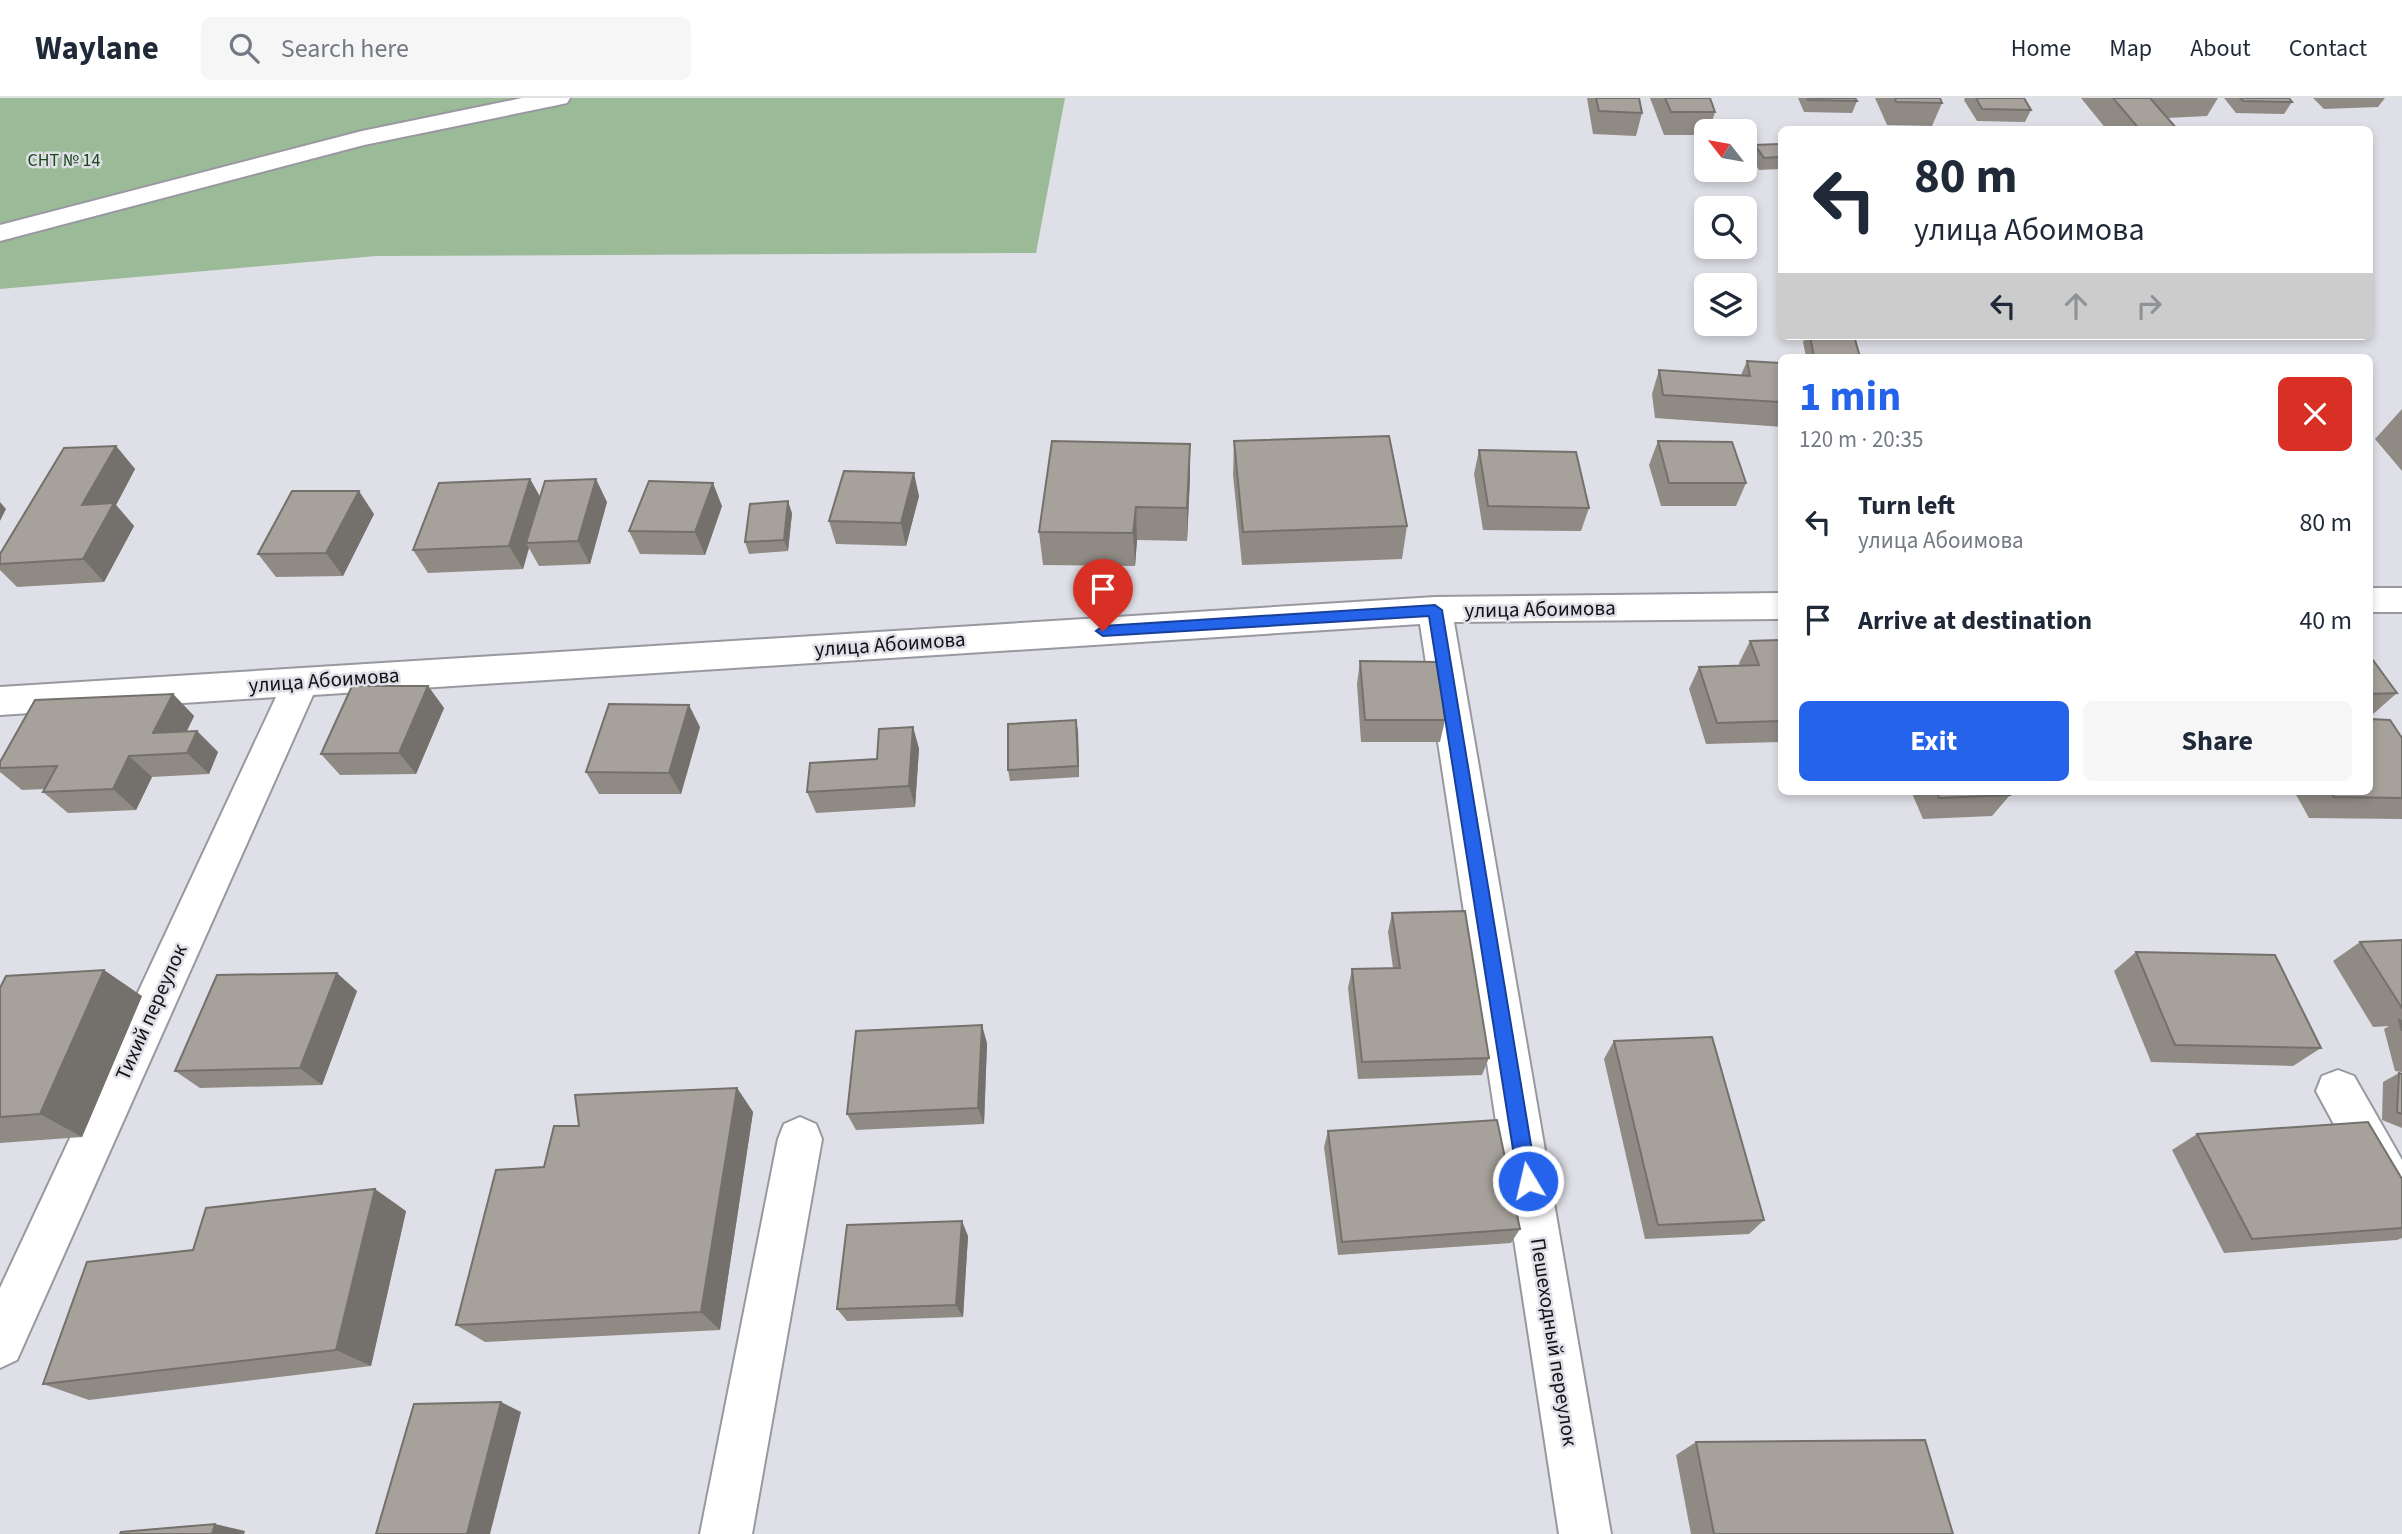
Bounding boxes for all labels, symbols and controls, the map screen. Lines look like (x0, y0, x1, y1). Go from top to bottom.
search box (201, 17, 691, 80)
text: Waylane (35, 25, 159, 72)
icon: search (225, 29, 263, 67)
text: Search here (281, 30, 409, 67)
text: Home (2011, 31, 2071, 66)
text: Map (2109, 31, 2152, 66)
text: About (2190, 31, 2251, 66)
text: Contact (2289, 31, 2367, 66)
north arrow (1694, 119, 1757, 182)
map controls (1694, 119, 1757, 336)
text: 80 m (1914, 142, 2018, 212)
park label: СНТ № 14 (28, 148, 100, 173)
icon: left (1799, 154, 1890, 245)
button: search (1694, 196, 1757, 259)
text: улица Абоимова (1914, 207, 2145, 253)
button: layers (1694, 273, 1757, 336)
icon: left (1984, 287, 2022, 325)
icon: ahead (2057, 287, 2095, 325)
icon: right (2130, 287, 2168, 325)
text: 1 min (1799, 367, 1901, 427)
button: close (2278, 377, 2352, 451)
text: 120 m · 20:35 (1799, 423, 1923, 456)
text: Turn left (1858, 487, 1955, 524)
icon: left (1799, 503, 1837, 541)
text: 80 m (2299, 504, 2352, 541)
text: улица Абоимова (1858, 524, 2024, 557)
pin (1073, 559, 1133, 631)
icon: arrive (1084, 570, 1122, 608)
street label: улица Абоимова (1464, 593, 1616, 625)
icon: arrive (1799, 601, 1837, 639)
text: Arrive at destination (1858, 602, 2092, 639)
text: 40 m (2299, 602, 2352, 639)
street label: улица Абоимова (813, 624, 967, 664)
street label: улица Абоимова (247, 660, 401, 700)
button: Exit (1799, 701, 2069, 781)
button: Share (2083, 701, 2352, 781)
street label: Тихий переулок (108, 939, 195, 1085)
position arrow (1491, 1144, 1565, 1218)
street label: Пешеходный переулок (1523, 1236, 1585, 1449)

